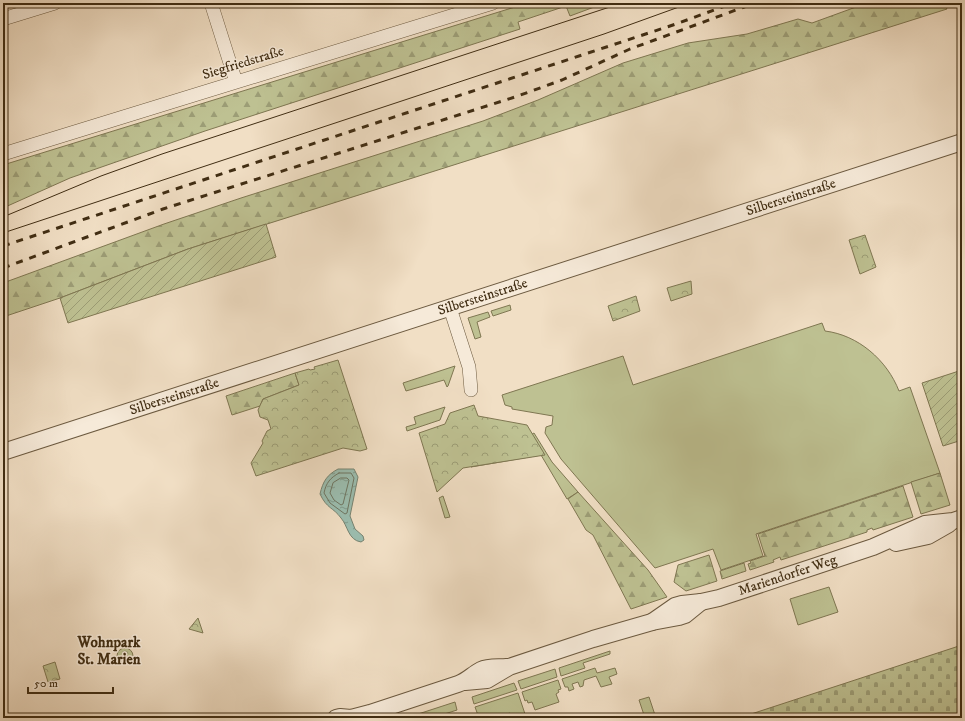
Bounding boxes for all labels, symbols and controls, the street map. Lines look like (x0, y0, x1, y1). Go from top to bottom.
street label: Siegfriedstraße (200, 42, 286, 84)
street label: Silbersteinstraße (744, 174, 838, 220)
street label: Silbersteinstraße (435, 274, 530, 320)
street label: Silbersteinstraße (127, 374, 222, 420)
street label: Mariendorfer Weg (736, 551, 839, 600)
district label: Wohnpark St. Marien (77, 633, 141, 669)
scale bar (28, 669, 113, 695)
text: 50 m (34, 676, 58, 691)

